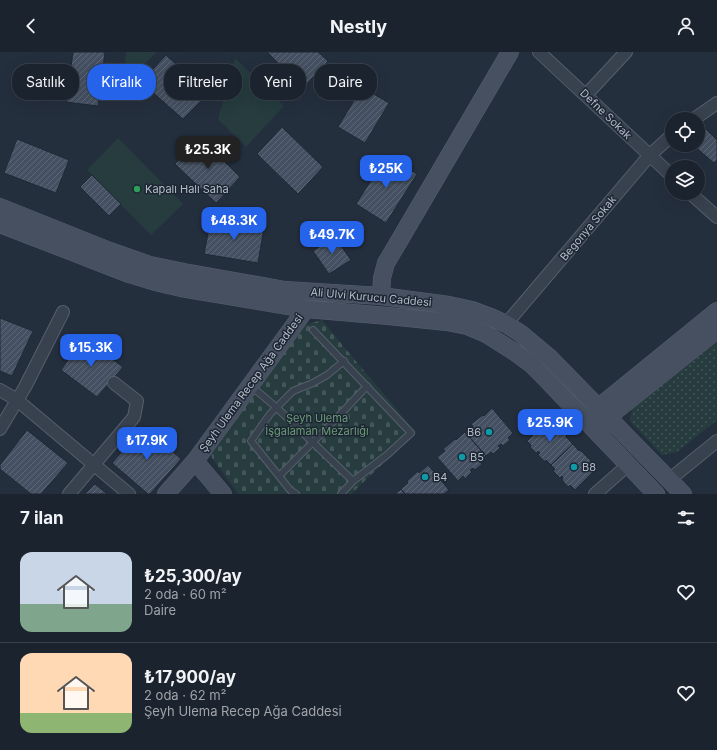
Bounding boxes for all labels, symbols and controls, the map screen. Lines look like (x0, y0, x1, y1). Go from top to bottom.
icon: back (20, 15, 42, 37)
icon: person (675, 15, 697, 37)
text: Nestly (330, 16, 387, 37)
chip: Satılık (12, 64, 79, 100)
chip: Kiralık (87, 64, 156, 100)
chip: Filtreler (164, 64, 242, 100)
chip: Yeni (250, 64, 306, 100)
chip: Daire (314, 64, 377, 100)
street label: Defne Sokak (577, 86, 635, 142)
map controls (665, 112, 705, 200)
button: locate (665, 112, 705, 152)
pin: ₺25.3K (175, 136, 241, 170)
text: ₺25.3K (185, 141, 231, 157)
pin: ₺25K (362, 155, 410, 189)
text: ₺25K (369, 160, 403, 176)
button: layers (665, 160, 705, 200)
place label: Kapalı Halı Saha (145, 182, 229, 196)
marker: Kapalı Halı Saha (132, 184, 142, 194)
street label: Begonya Sokak (557, 193, 619, 263)
pin: ₺48.3K (201, 207, 267, 241)
text: ₺48.3K (210, 212, 258, 228)
pin: ₺49.7K (299, 221, 365, 255)
text: ₺49.7K (309, 226, 355, 242)
street label: Ali Ulvi Kurucu Caddesi (310, 285, 432, 309)
street label: Şeyh Ulema Recep Ağa Caddesi (196, 311, 306, 455)
pin: ₺15.3K (58, 334, 124, 368)
text: ₺15.3K (69, 339, 113, 355)
pin: ₺25.9K (517, 409, 583, 443)
park label: Şeyh Ulema İşgalaman Mezarlığı (265, 411, 369, 438)
text: ₺25.9K (527, 414, 573, 430)
place label: B6 (467, 425, 481, 439)
pin: ₺17.9K (114, 427, 180, 461)
marker: B6 (484, 427, 494, 437)
text: ₺17.9K (126, 432, 168, 448)
place label: B5 (470, 450, 484, 464)
marker: B5 (457, 452, 467, 462)
place label: B8 (582, 460, 596, 474)
marker: B8 (569, 462, 579, 472)
place label: B4 (433, 470, 447, 484)
marker: B4 (420, 472, 430, 482)
icon: filters (675, 507, 697, 529)
text: 7 ilan (20, 508, 64, 528)
text: ₺25,300/ay (144, 566, 242, 586)
icon: home (52, 568, 100, 616)
icon: heart (675, 581, 697, 603)
text: 2 oda · 60 m² (144, 586, 227, 602)
text: Daire (144, 602, 176, 618)
text: ₺17,900/ay (144, 667, 236, 687)
icon: home (52, 669, 100, 717)
icon: heart (675, 682, 697, 704)
text: 2 oda · 62 m² (144, 687, 226, 703)
text: Şeyh Ulema Recep Ağa Caddesi (144, 703, 342, 719)

